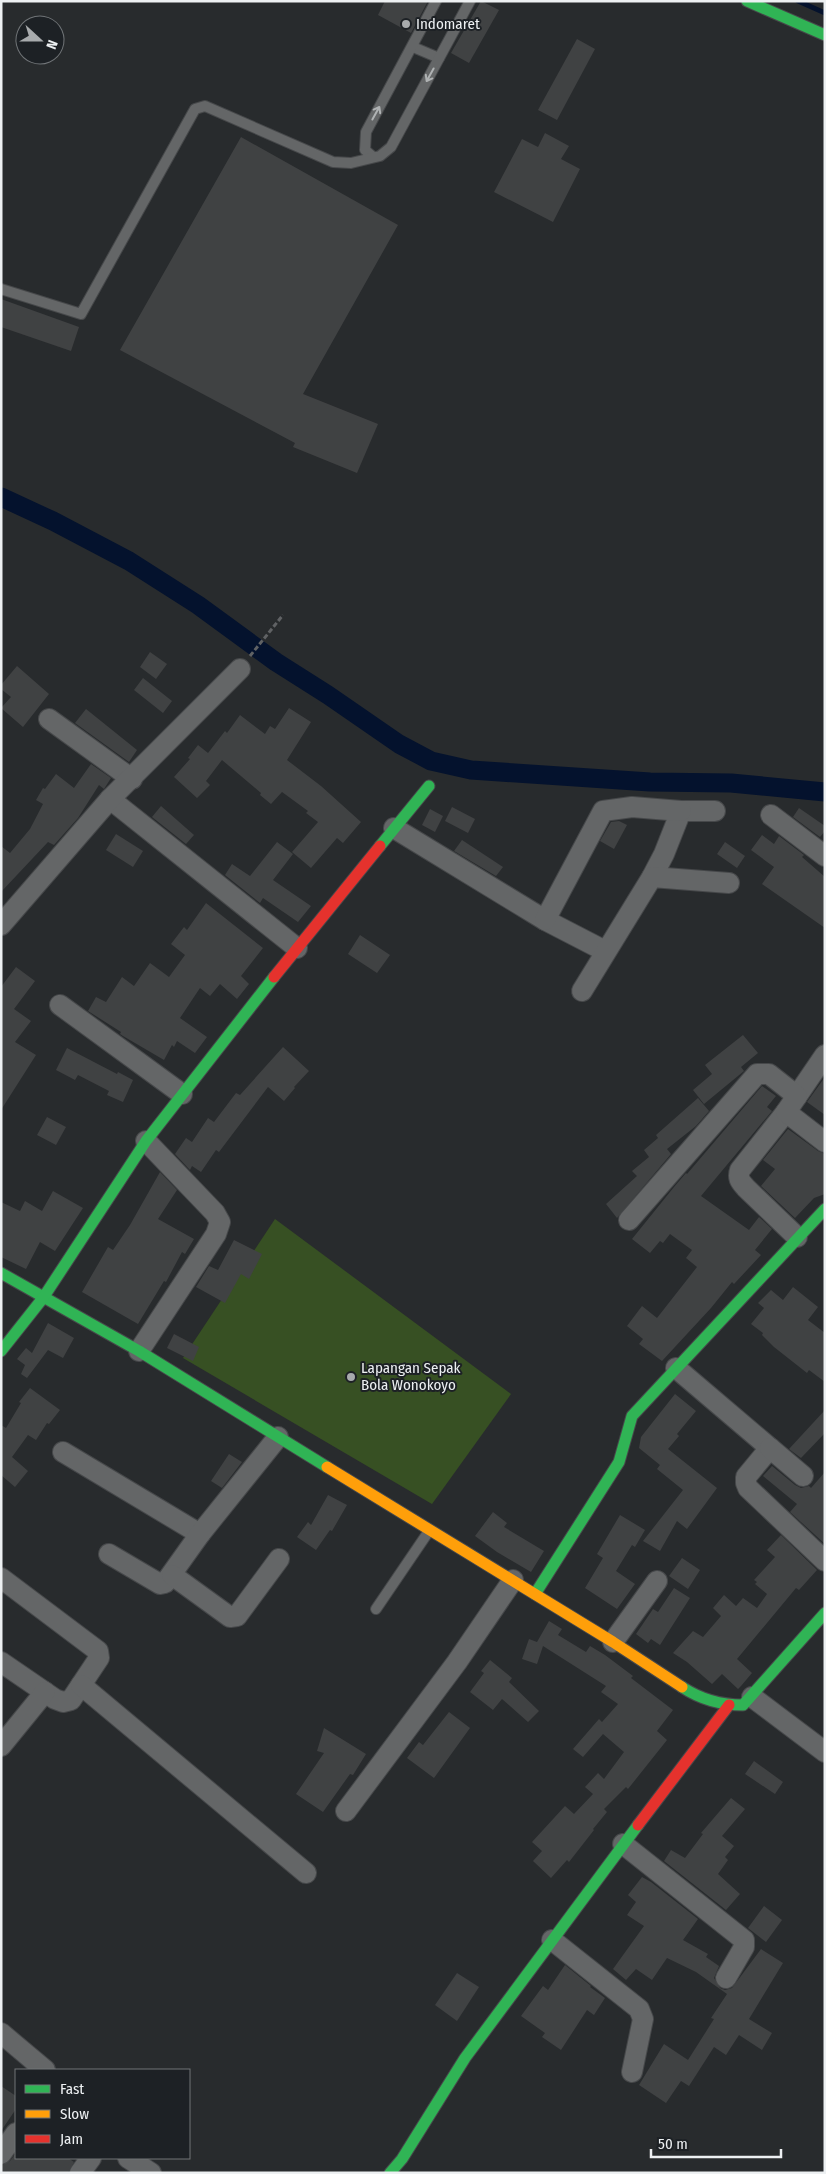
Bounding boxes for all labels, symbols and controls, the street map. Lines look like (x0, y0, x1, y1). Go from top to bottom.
north arrow (15, 15, 65, 65)
place label: Indomaret (416, 15, 480, 33)
marker: Indomaret (400, 18, 412, 30)
text: N (42, 38, 61, 51)
one-way arrow (425, 67, 434, 82)
one-way arrow (372, 106, 382, 121)
place label: Lapangan Sepak Bola Wonokoyo (361, 1359, 461, 1394)
marker: Lapangan Sepak Bola Wonokoyo (345, 1371, 357, 1383)
legend (15, 2069, 190, 2159)
text: Fast (60, 2080, 84, 2098)
text: Slow (60, 2105, 89, 2123)
scale bar (651, 2126, 781, 2158)
text: Jam (60, 2130, 83, 2148)
text: 50 m (658, 2135, 688, 2153)

